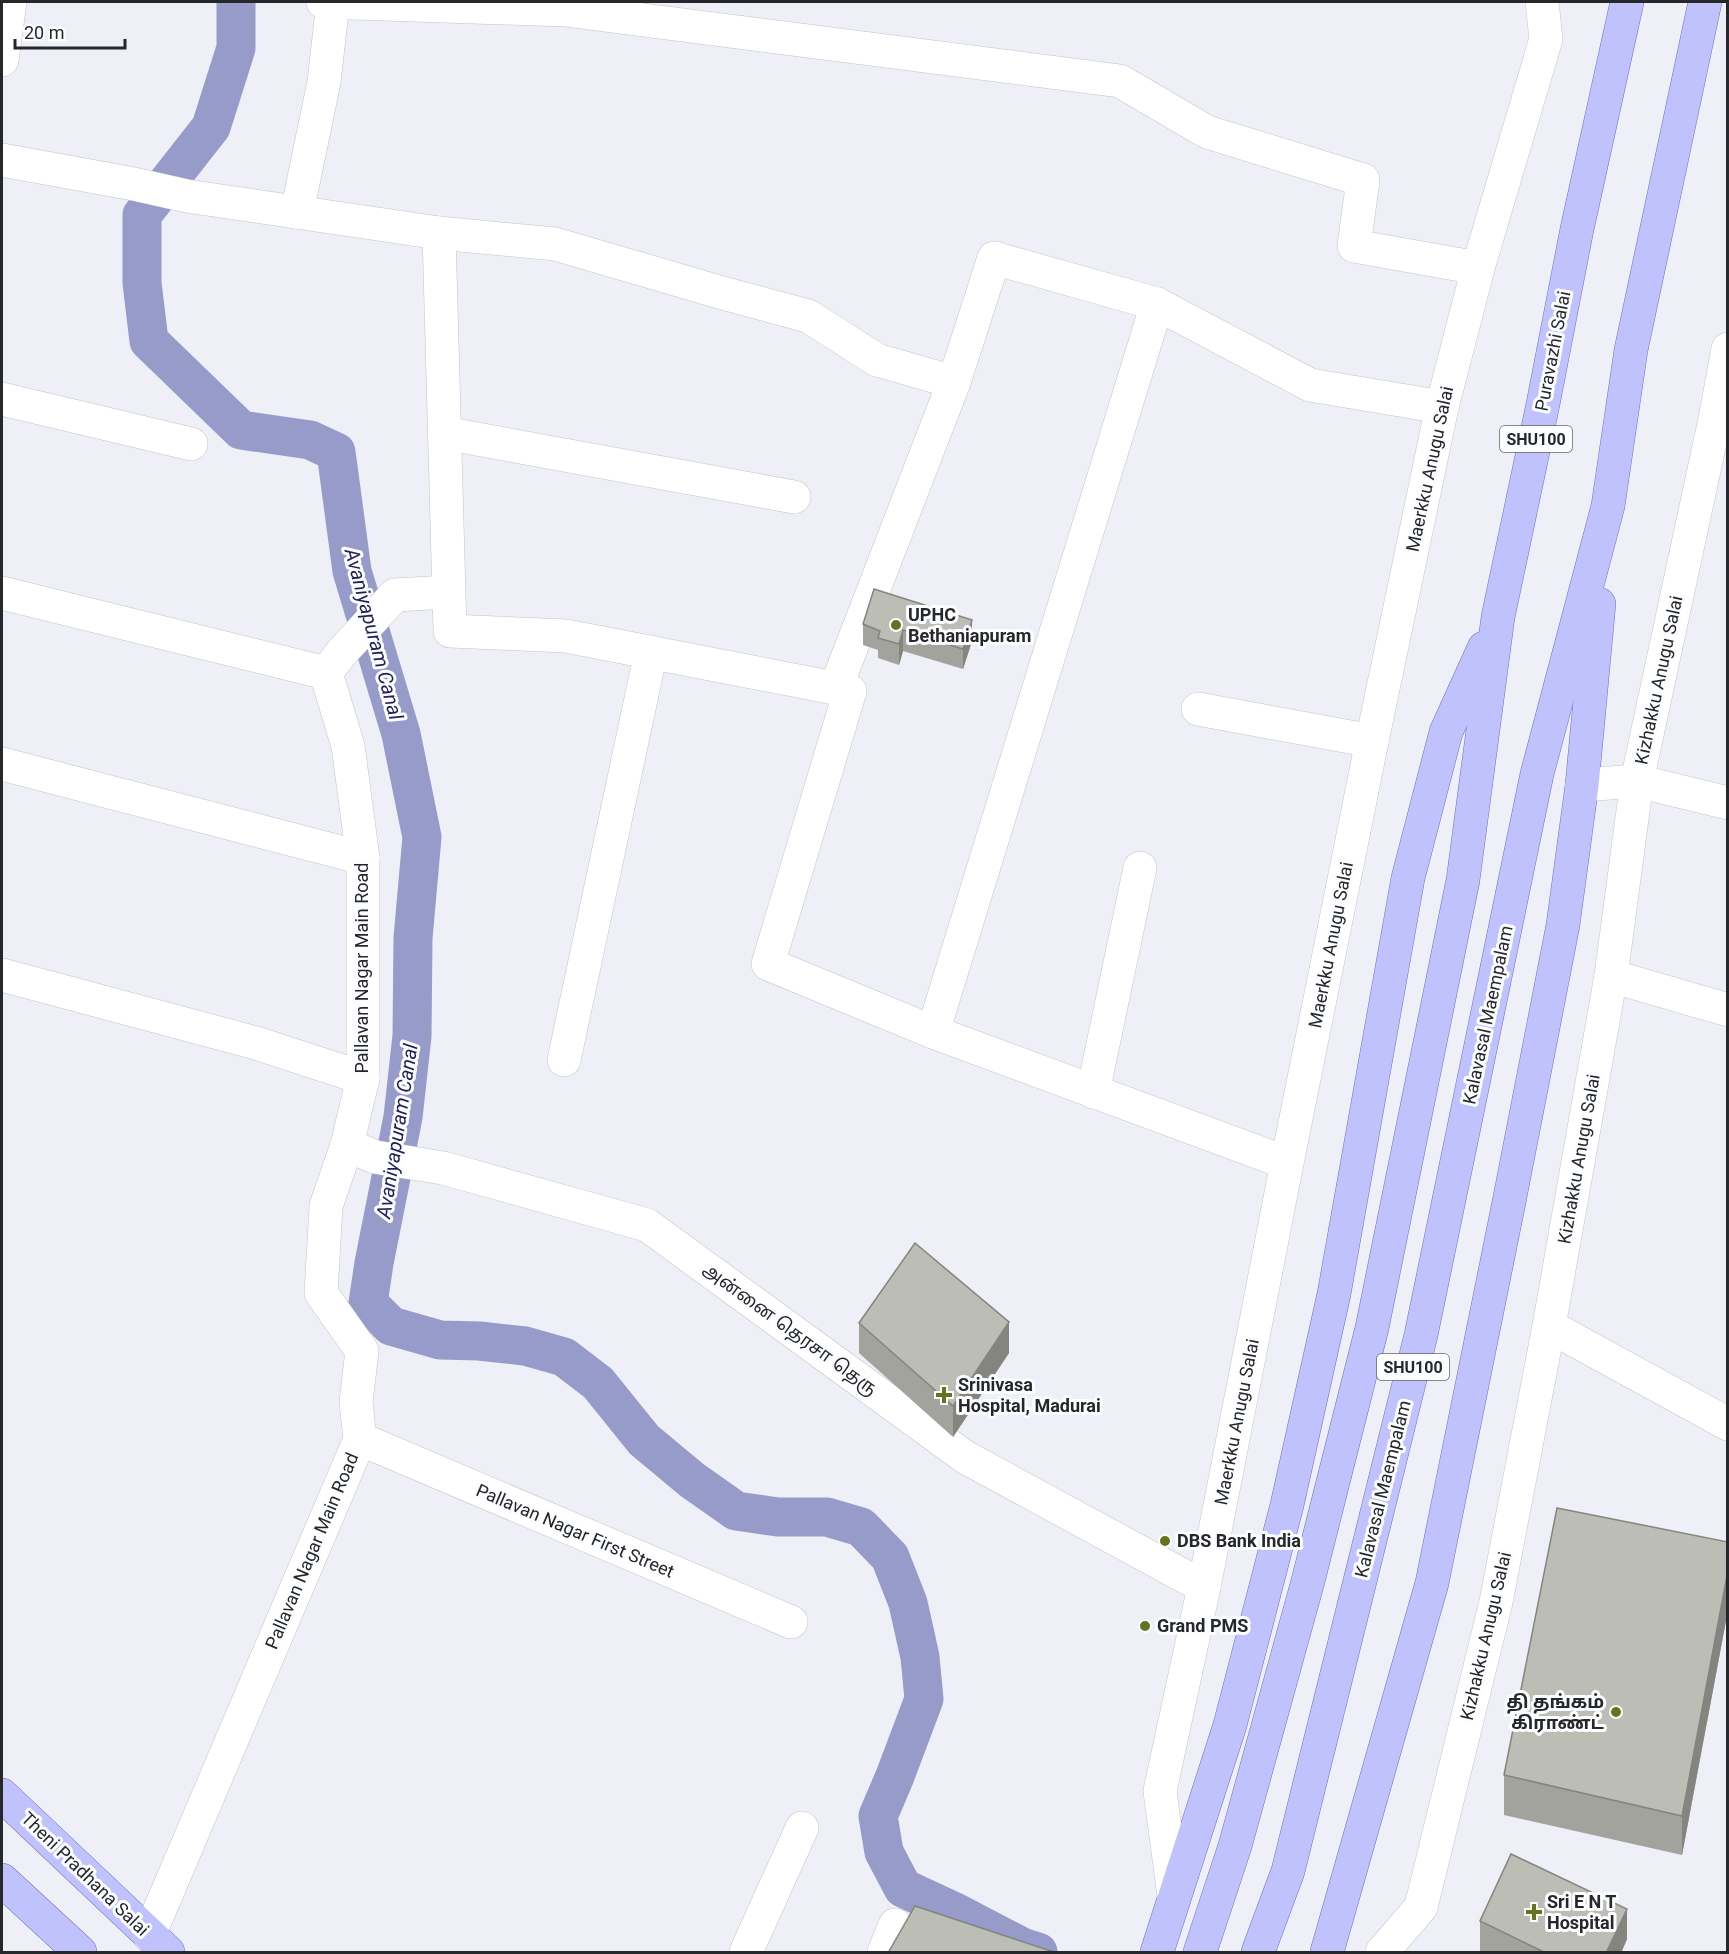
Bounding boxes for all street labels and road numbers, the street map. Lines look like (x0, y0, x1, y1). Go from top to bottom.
street label: Puravazhi Salai (1531, 289, 1574, 413)
street label: Maerkku Anugu Salai (1402, 384, 1457, 554)
road number: SHU100 (1500, 426, 1572, 452)
street label: Kizhakku Anugu Salai (1630, 594, 1687, 766)
street label: Maerkku Anugu Salai (1304, 860, 1357, 1030)
street label: Pallavan Nagar Main Road (351, 863, 372, 1073)
street label: Kalavasal Maempalam (1458, 924, 1517, 1106)
street label: Kizhakku Anugu Salai (1553, 1072, 1604, 1245)
street label: அன்னை தெரசா தெரு (698, 1258, 882, 1401)
street label: Maerkku Anugu Salai (1210, 1337, 1263, 1507)
road number: SHU100 (1377, 1354, 1449, 1380)
street label: Kalavasal Maempalam (1350, 1398, 1415, 1580)
street label: Pallavan Nagar Main Road (261, 1450, 362, 1652)
street label: Pallavan Nagar First Street (473, 1479, 677, 1582)
street label: Kizhakku Anugu Salai (1456, 1550, 1515, 1722)
street label: Theni Pradhana Salai (17, 1807, 153, 1940)

